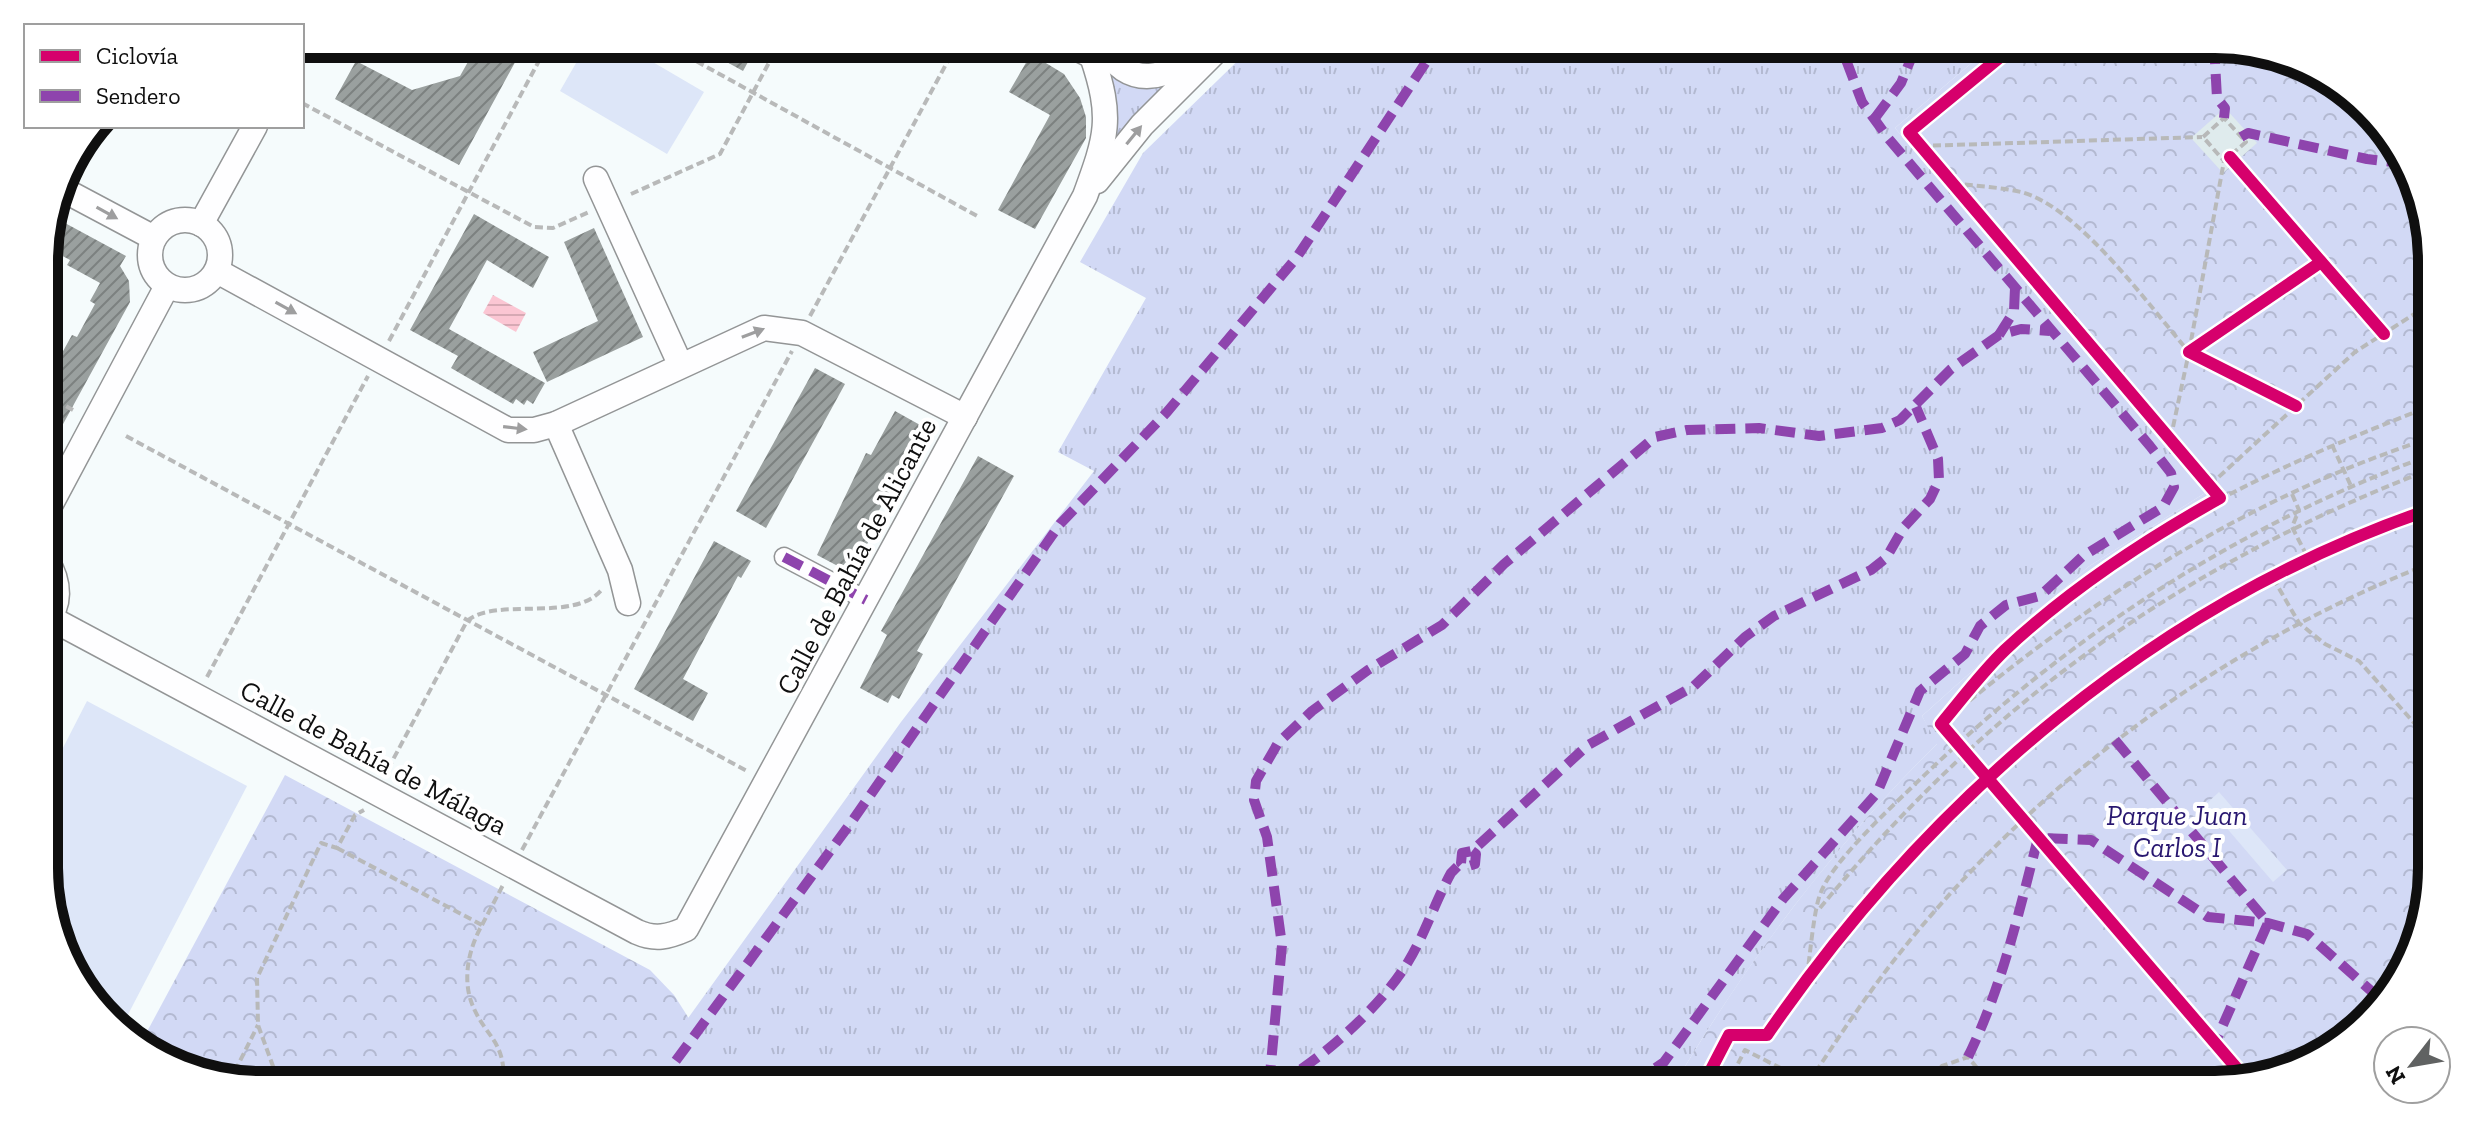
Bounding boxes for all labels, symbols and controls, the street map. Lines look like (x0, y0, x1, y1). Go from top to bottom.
legend (24, 24, 304, 128)
text: Ciclovía (96, 41, 179, 70)
text: Sendero (96, 81, 181, 110)
one-way arrow (1125, 125, 1142, 145)
one-way arrow (95, 206, 118, 220)
one-way arrow (275, 301, 297, 315)
one-way arrow (742, 327, 766, 339)
street label: Calle de Bahía de Alicante (770, 412, 943, 700)
one-way arrow (502, 422, 527, 435)
street label: Calle de Bahía de Málaga (235, 673, 513, 842)
park label: Parque Juan Carlos I (2107, 799, 2247, 864)
north arrow (2372, 1025, 2452, 1105)
text: N (2379, 1061, 2411, 1089)

